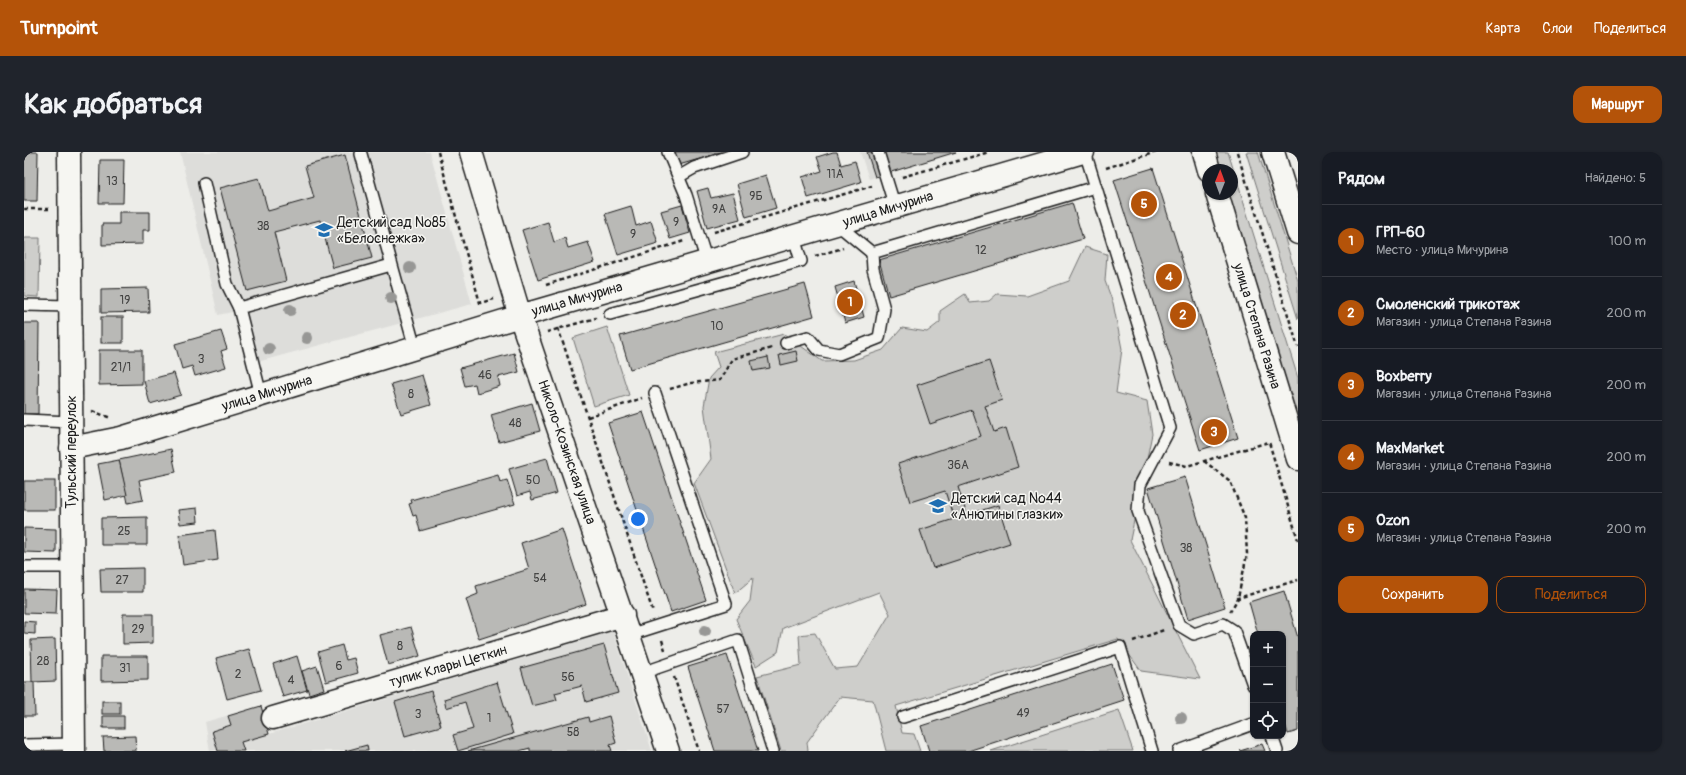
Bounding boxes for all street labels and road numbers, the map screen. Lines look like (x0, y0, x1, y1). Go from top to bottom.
street label: улица Мичурина (840, 187, 935, 231)
street label: улица Степана Разина (1229, 260, 1284, 391)
street label: улица Мичурина (529, 278, 624, 320)
street label: улица Мичурина (219, 371, 314, 415)
street label: Николо-Козинская улица (534, 378, 600, 526)
street label: Тульский переулок (63, 395, 80, 509)
street label: тупик Клары Цеткин (387, 641, 509, 691)

